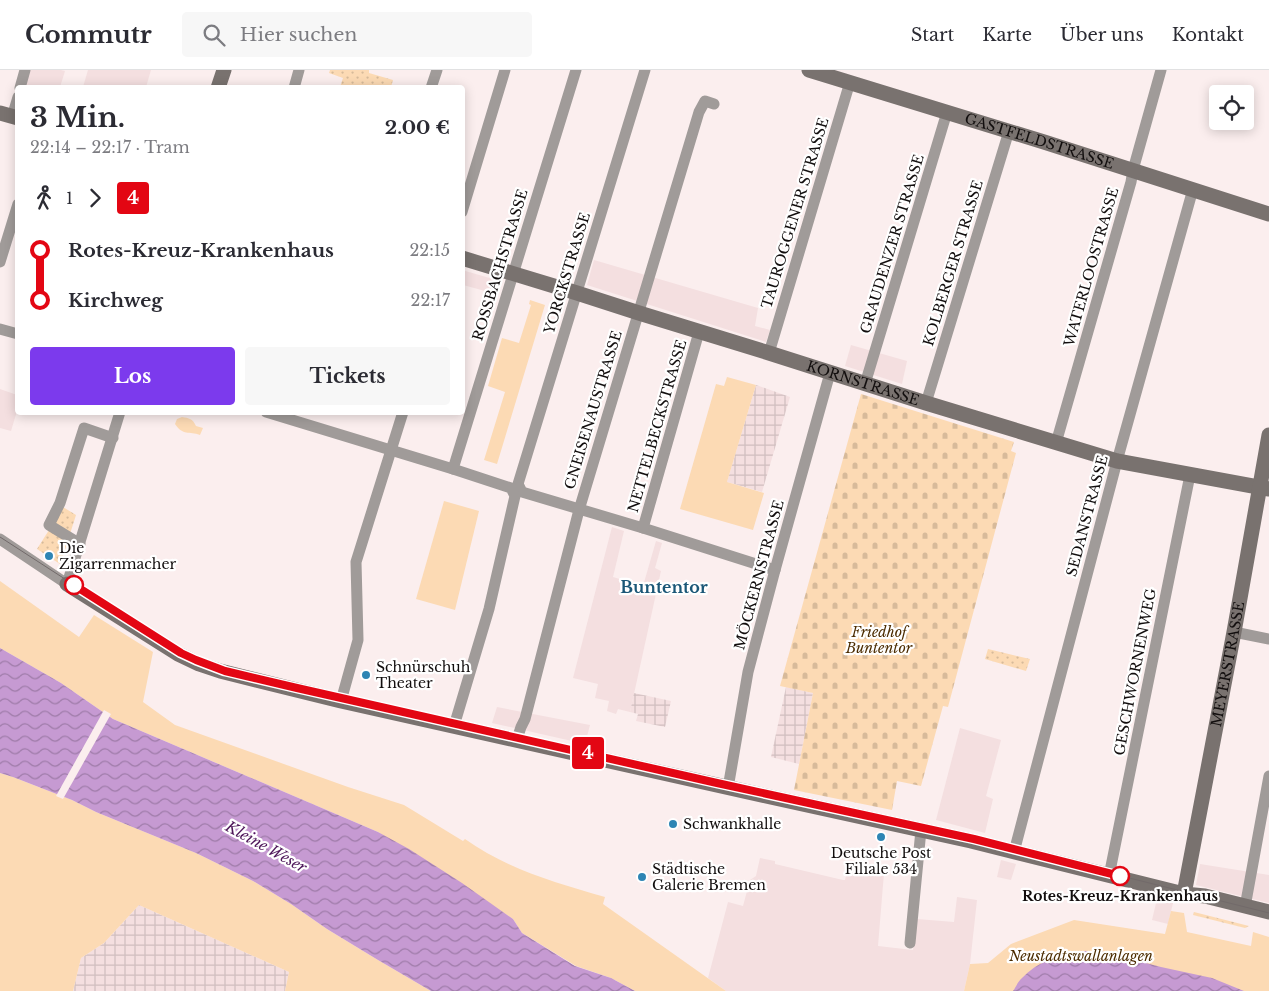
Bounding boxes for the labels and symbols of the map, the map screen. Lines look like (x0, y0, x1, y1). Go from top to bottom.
street label: GASTFELDSTRASSE (962, 109, 1116, 173)
street label: TAUROGGENER STRASSE (757, 115, 833, 311)
street label: GRAUDENZER STRASSE (856, 152, 928, 336)
street label: KOLBERGER STRASSE (919, 178, 987, 348)
street label: WATERLOOSTRASSE (1059, 185, 1122, 350)
street label: ROSSBACHSTRASSE (468, 187, 532, 343)
street label: YORCKSTRASSE (540, 210, 594, 337)
street label: GNEISENAUSTRASSE (560, 329, 626, 491)
street label: NETTELBECKSTRASSE (624, 338, 690, 514)
street label: KORNSTRASSE (804, 357, 922, 409)
street label: SEDANSTRASSE (1062, 453, 1112, 579)
street label: MÖCKERNSTRASSE (729, 498, 788, 652)
place label: Die Zigarrenmacher (59, 539, 177, 573)
marker: Die Zigarrenmacher (43, 550, 55, 562)
unlabelled marker (64, 575, 84, 595)
district label: Buntentor (620, 577, 708, 597)
street label: GESCHWORNENWEG (1110, 587, 1160, 757)
street label: MEYERSTRASSE (1207, 600, 1248, 728)
park label: Friedhof Buntentor (845, 623, 913, 657)
place label: Schnürschuh Theater (376, 658, 471, 692)
marker: Schnürschuh Theater (360, 669, 372, 681)
line badge: 4 (572, 737, 604, 769)
place label: Schwankhalle (683, 815, 781, 833)
water label: Kleine Weser (222, 816, 311, 877)
marker: Schwankhalle (667, 818, 679, 830)
marker: Deutsche Post Filiale 534 (875, 831, 887, 843)
place label: Deutsche Post Filiale 534 (831, 844, 932, 878)
place label: Städtische Galerie Bremen (652, 860, 766, 894)
marker: Rotes-Kreuz-Krankenhaus (1110, 866, 1130, 886)
marker: Städtische Galerie Bremen (636, 871, 648, 883)
place label: Rotes-Kreuz-Krankenhaus (1022, 887, 1218, 905)
park label: Neustadtswallanlagen (1008, 947, 1153, 965)

